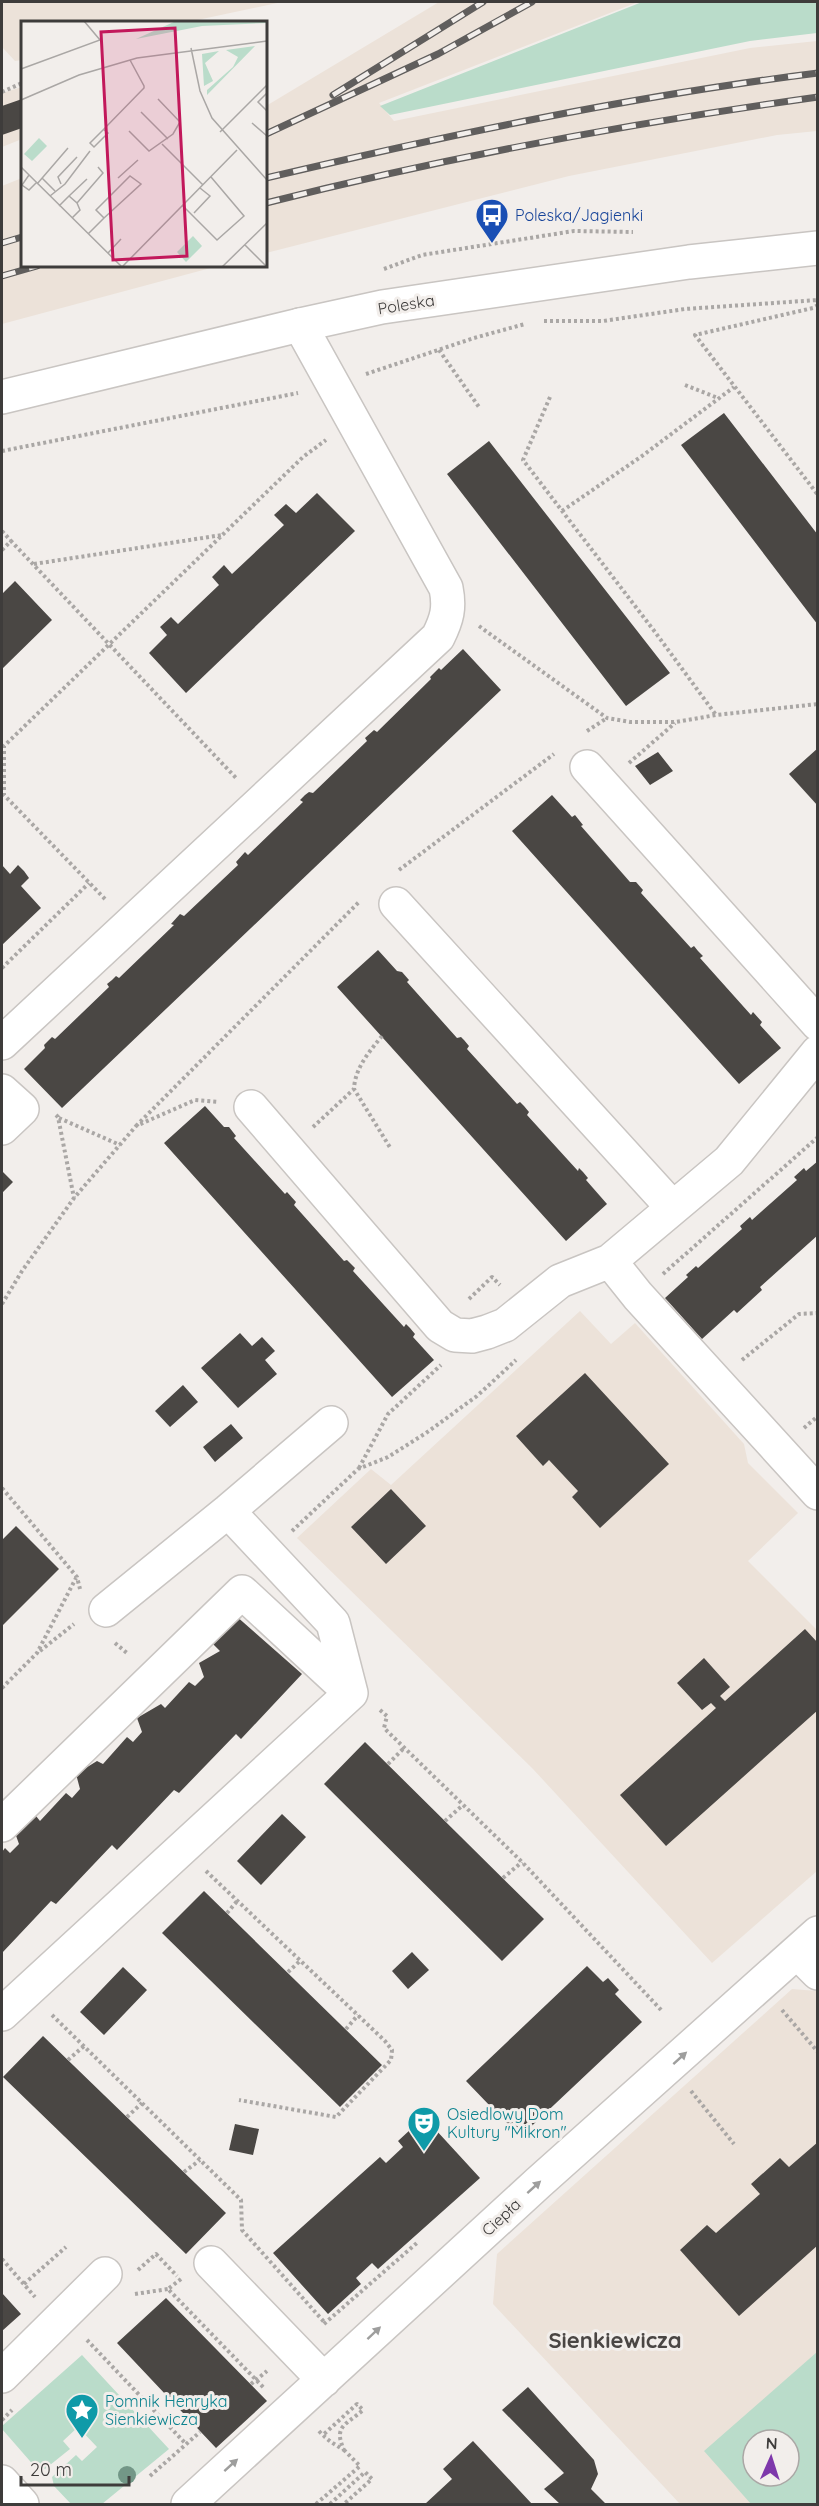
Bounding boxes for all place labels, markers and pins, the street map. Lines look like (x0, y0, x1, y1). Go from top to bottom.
bus stop icon: Poleska/Jagienki (474, 197, 510, 244)
place label: Poleska/Jagienki (515, 205, 643, 225)
place label: Osiedlowy Dom Kultury "Mikron" (447, 2104, 567, 2142)
theatre icon: Osiedlowy Dom Kultury "Mikron" (406, 2105, 442, 2152)
place label: Pomnik Henryka Sienkiewicza (105, 2391, 227, 2429)
place icon: Pomnik Henryka Sienkiewicza (64, 2392, 100, 2439)

